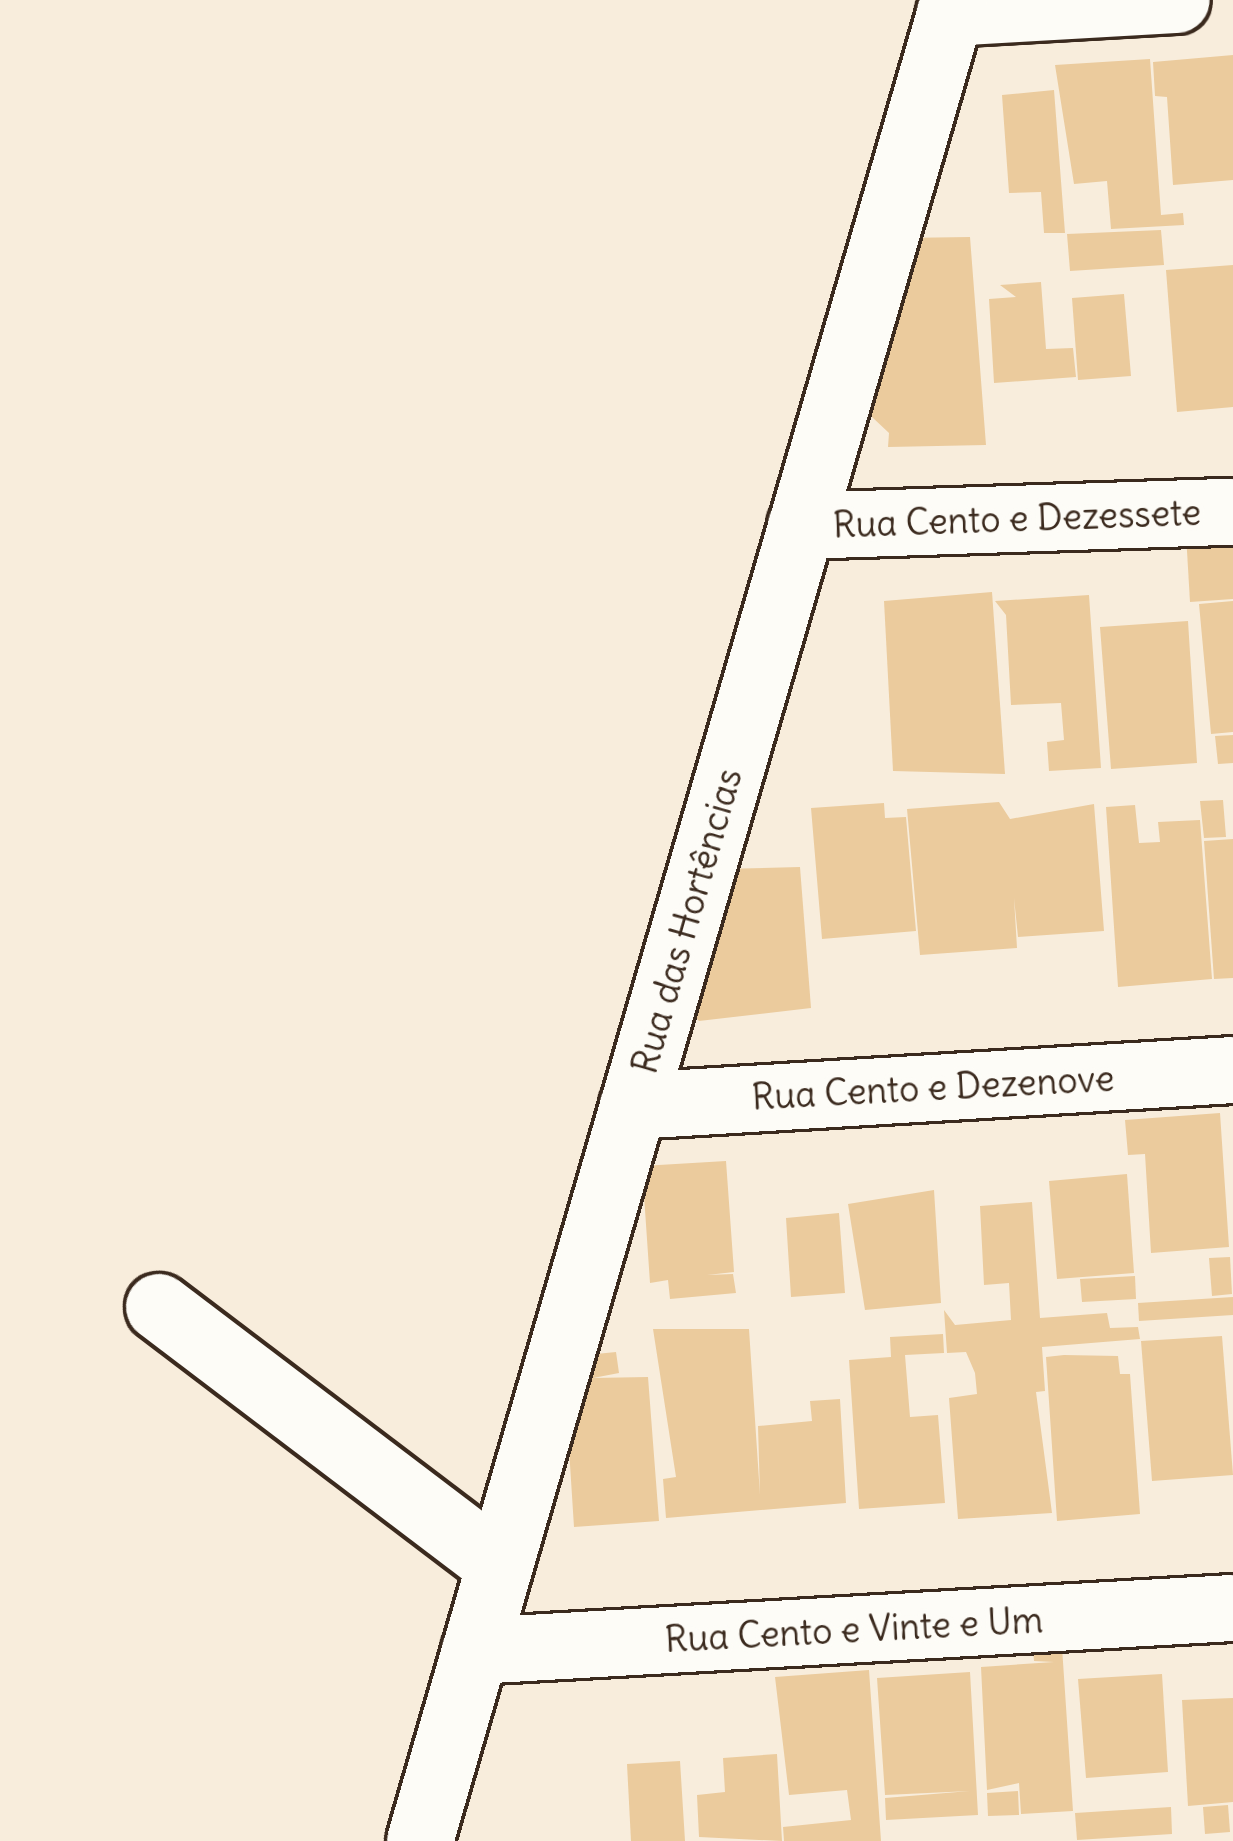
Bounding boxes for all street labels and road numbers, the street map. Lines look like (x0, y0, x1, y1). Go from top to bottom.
street label: Rua Cento e Dezessete (832, 491, 1202, 547)
street label: Rua das Hortências (623, 763, 751, 1079)
street label: Rua Cento e Dezenove (751, 1057, 1115, 1119)
street label: Rua Cento e Vinte e Um (664, 1599, 1044, 1661)

